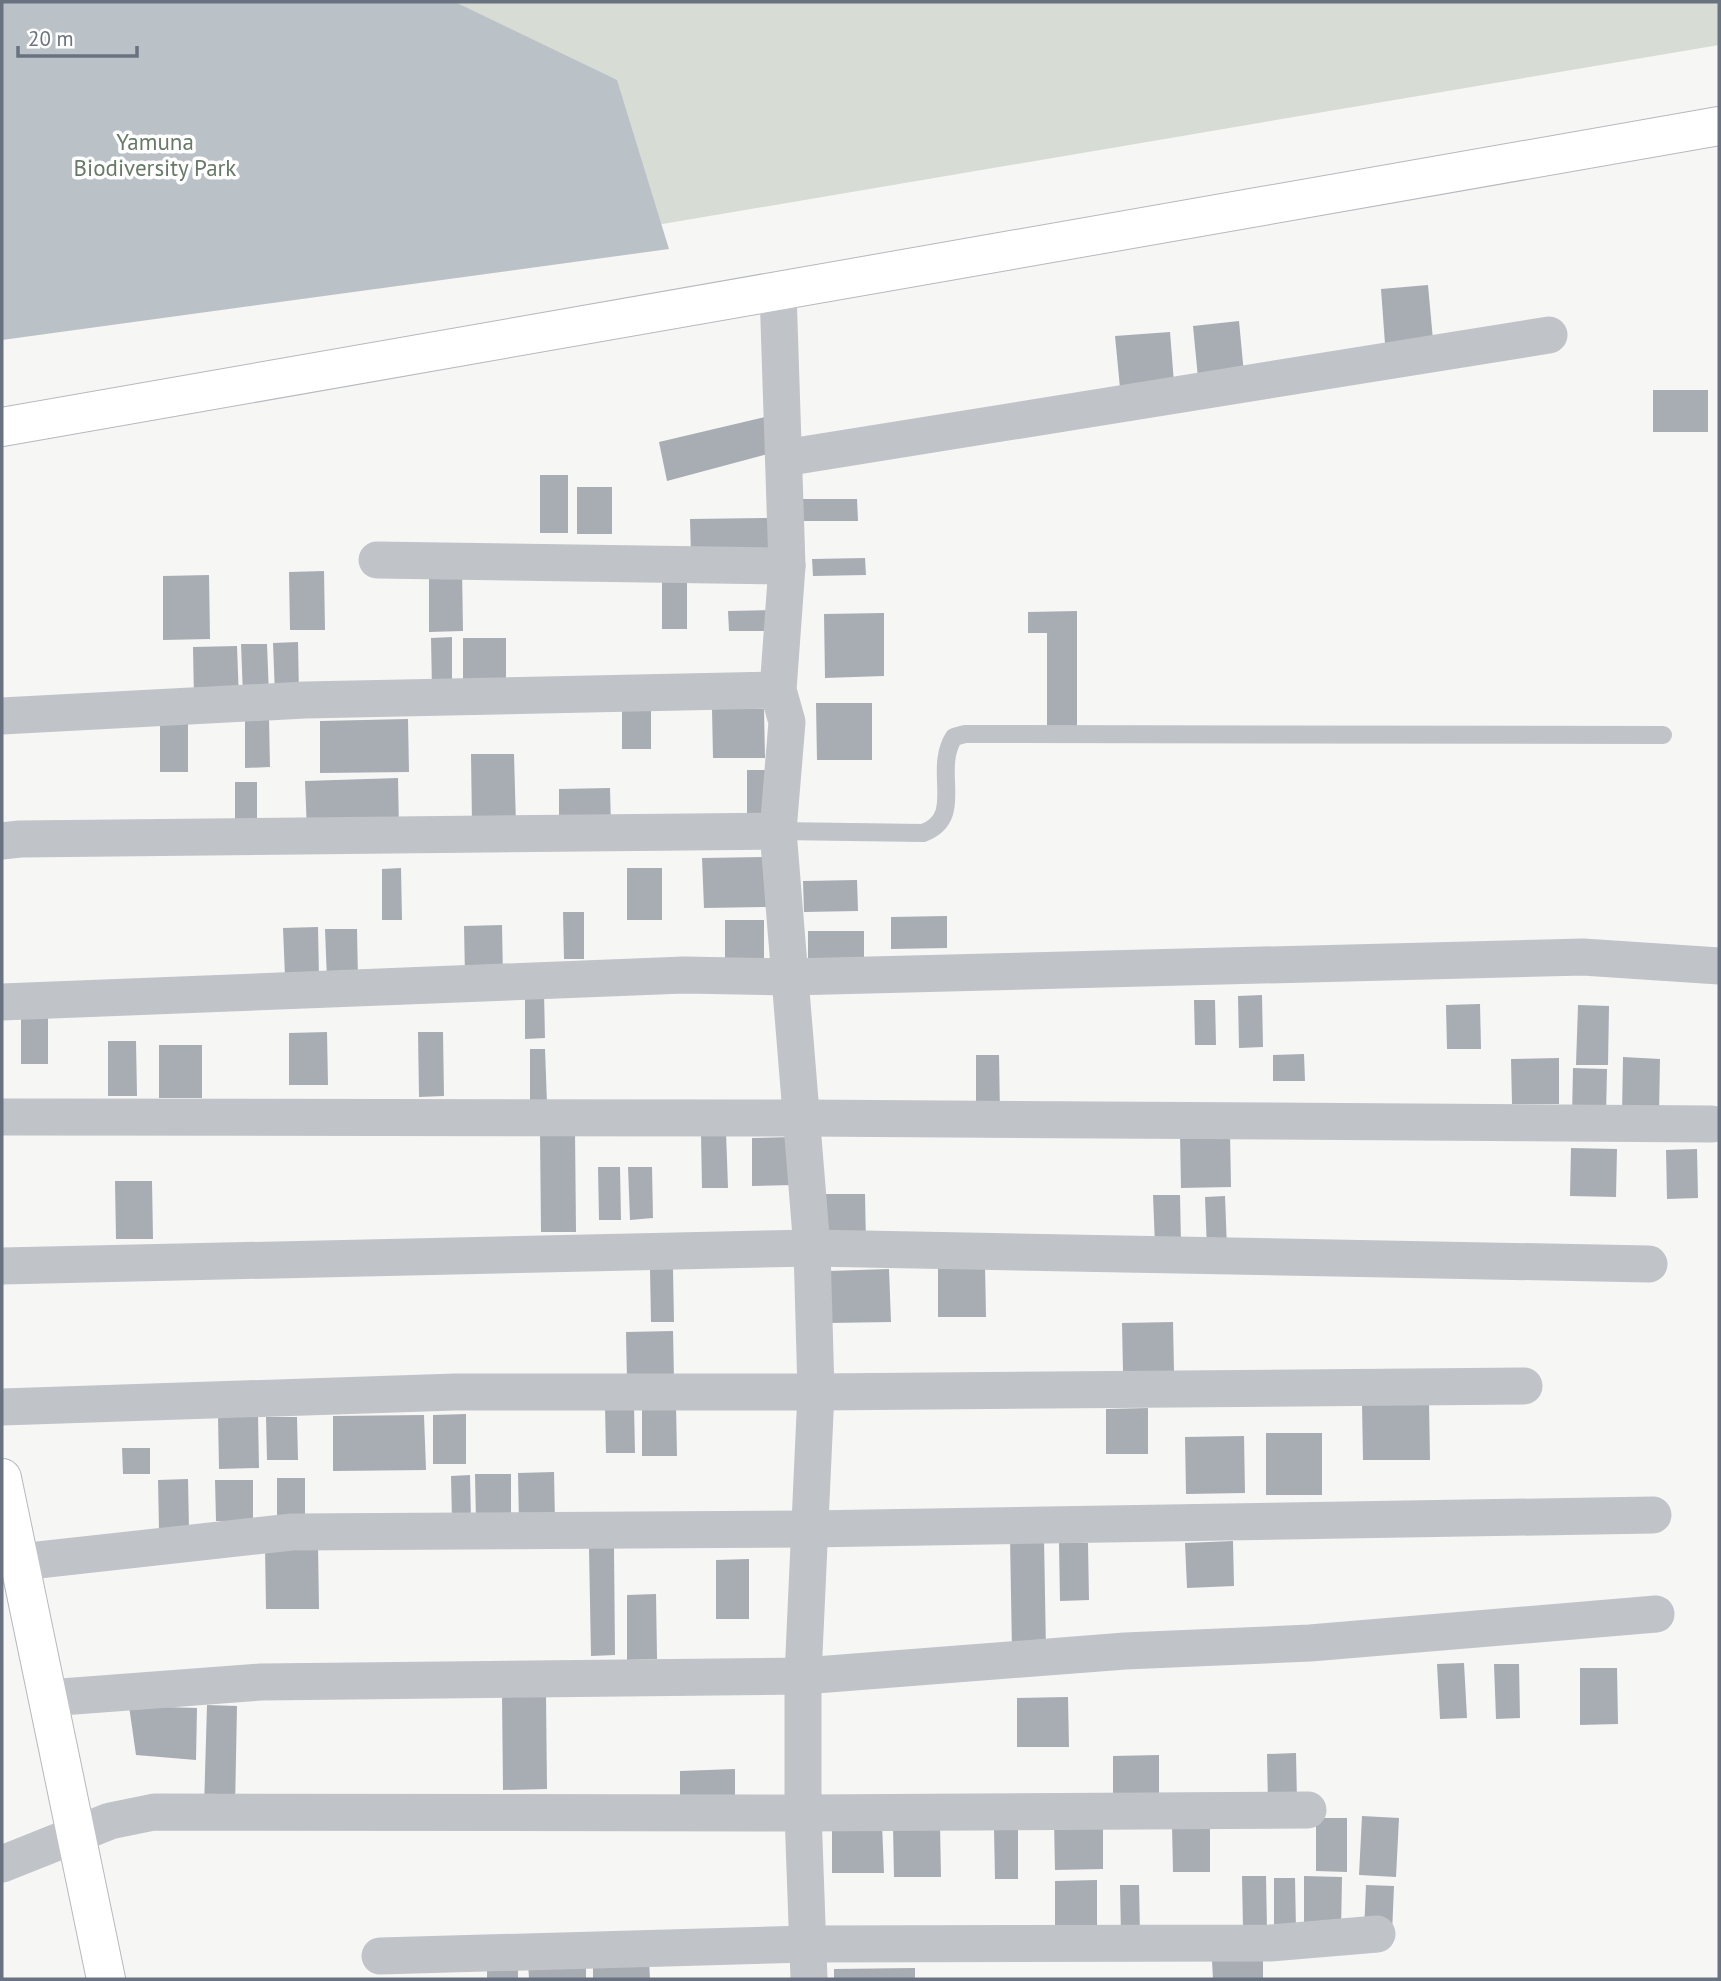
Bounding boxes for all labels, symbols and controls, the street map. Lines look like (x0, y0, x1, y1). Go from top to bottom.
scale bar (18, 14, 136, 58)
text: 20 m (28, 25, 74, 52)
park label: Yamuna Biodiversity Park (74, 127, 236, 182)

